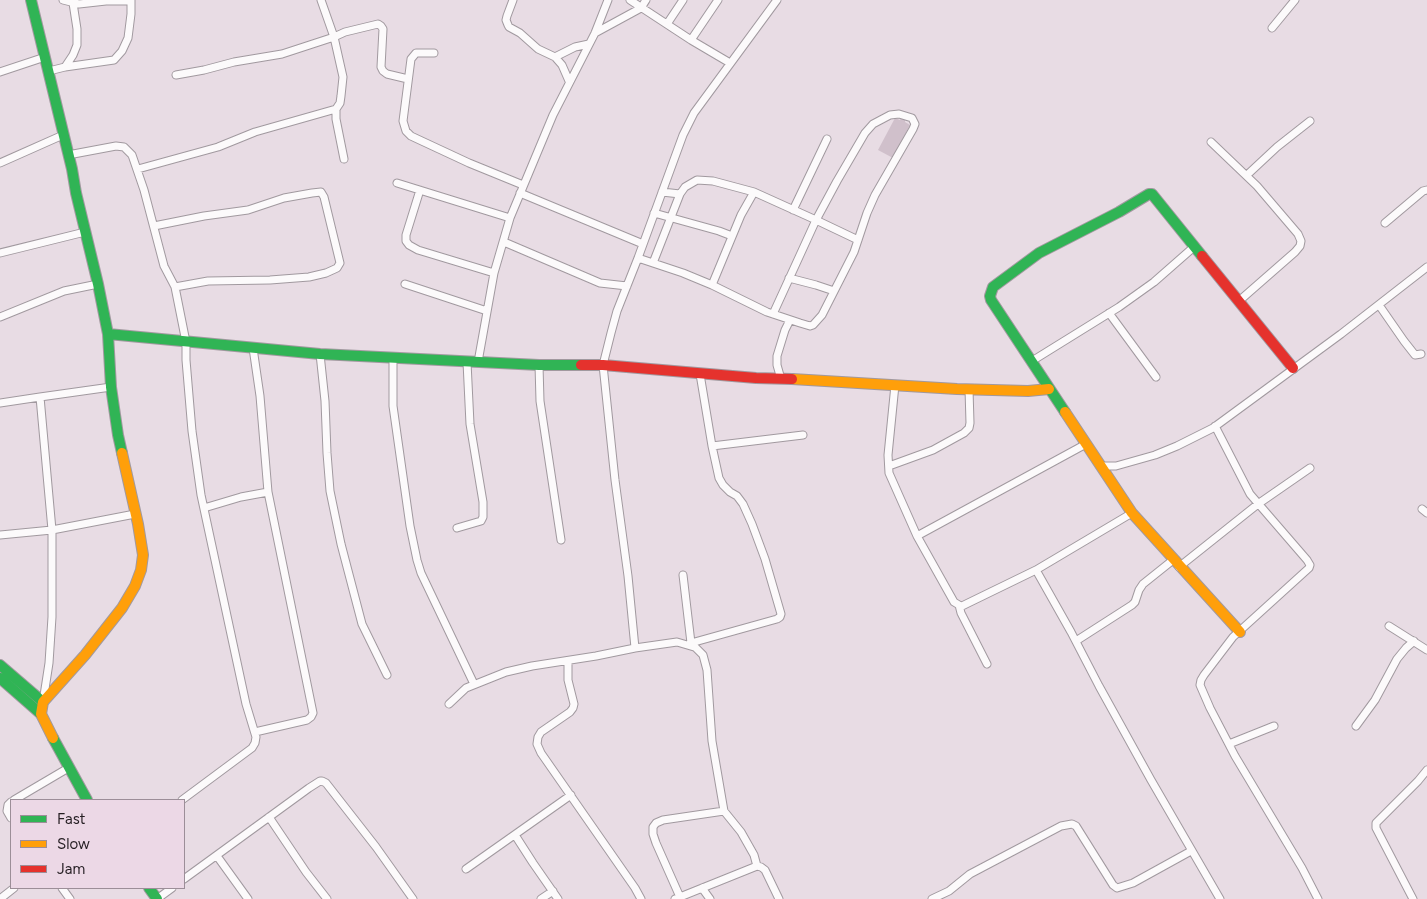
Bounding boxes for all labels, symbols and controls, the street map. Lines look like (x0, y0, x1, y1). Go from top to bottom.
legend (10, 799, 185, 889)
text: Fast (57, 810, 85, 828)
text: Slow (57, 835, 90, 853)
text: Jam (57, 860, 85, 878)

